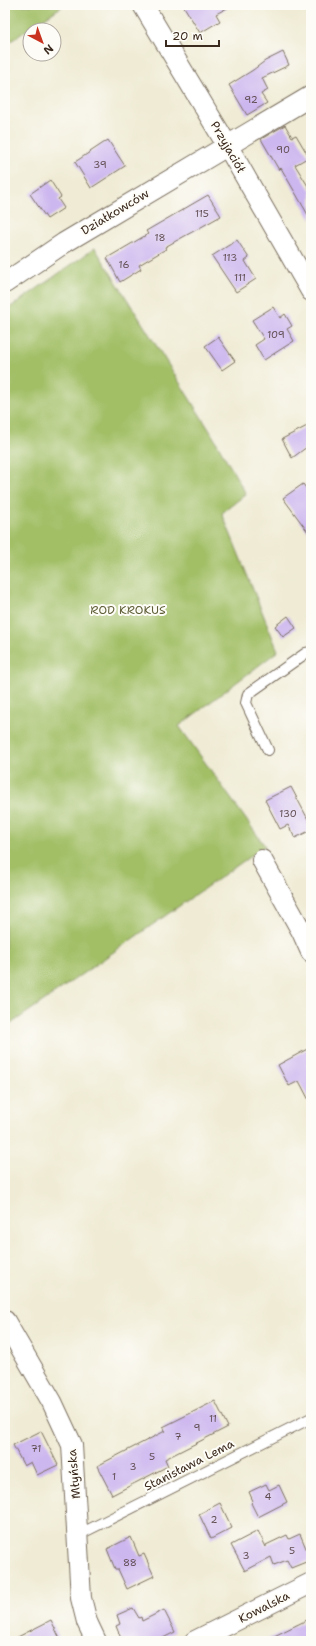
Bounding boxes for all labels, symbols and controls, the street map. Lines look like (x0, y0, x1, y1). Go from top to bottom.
north arrow (22, 22, 62, 62)
scale bar (166, 22, 219, 48)
text: 20 m (172, 28, 203, 44)
text: N (40, 41, 56, 58)
house number: 92 (244, 93, 258, 106)
street label: Przyjaciół (207, 118, 250, 176)
house number: 90 (276, 143, 290, 156)
house number: 39 (93, 158, 107, 171)
street label: Działkowców (78, 185, 152, 239)
house number: 115 (195, 207, 209, 220)
house number: 18 (154, 231, 166, 244)
house number: 113 (223, 251, 237, 264)
house number: 16 (119, 258, 129, 271)
house number: 111 (234, 271, 246, 284)
house number: 109 (267, 328, 285, 341)
park label: ROD KROKUS (90, 602, 166, 618)
house number: 130 (279, 807, 297, 820)
house number: 11 (209, 1412, 217, 1425)
house number: 9 (194, 1421, 201, 1434)
house number: 7 (175, 1430, 182, 1443)
street label: Stanisława Lema (141, 1435, 237, 1495)
house number: 71 (31, 1442, 41, 1455)
street label: Młyńska (64, 1448, 84, 1499)
house number: 5 (149, 1450, 155, 1463)
house number: 3 (130, 1460, 137, 1473)
house number: 1 (112, 1470, 116, 1483)
house number: 4 (265, 1490, 272, 1503)
house number: 2 (211, 1513, 218, 1526)
house number: 5 (289, 1544, 295, 1557)
house number: 3 (243, 1549, 250, 1562)
house number: 88 (123, 1556, 137, 1569)
street label: Kowalska (236, 1587, 293, 1627)

